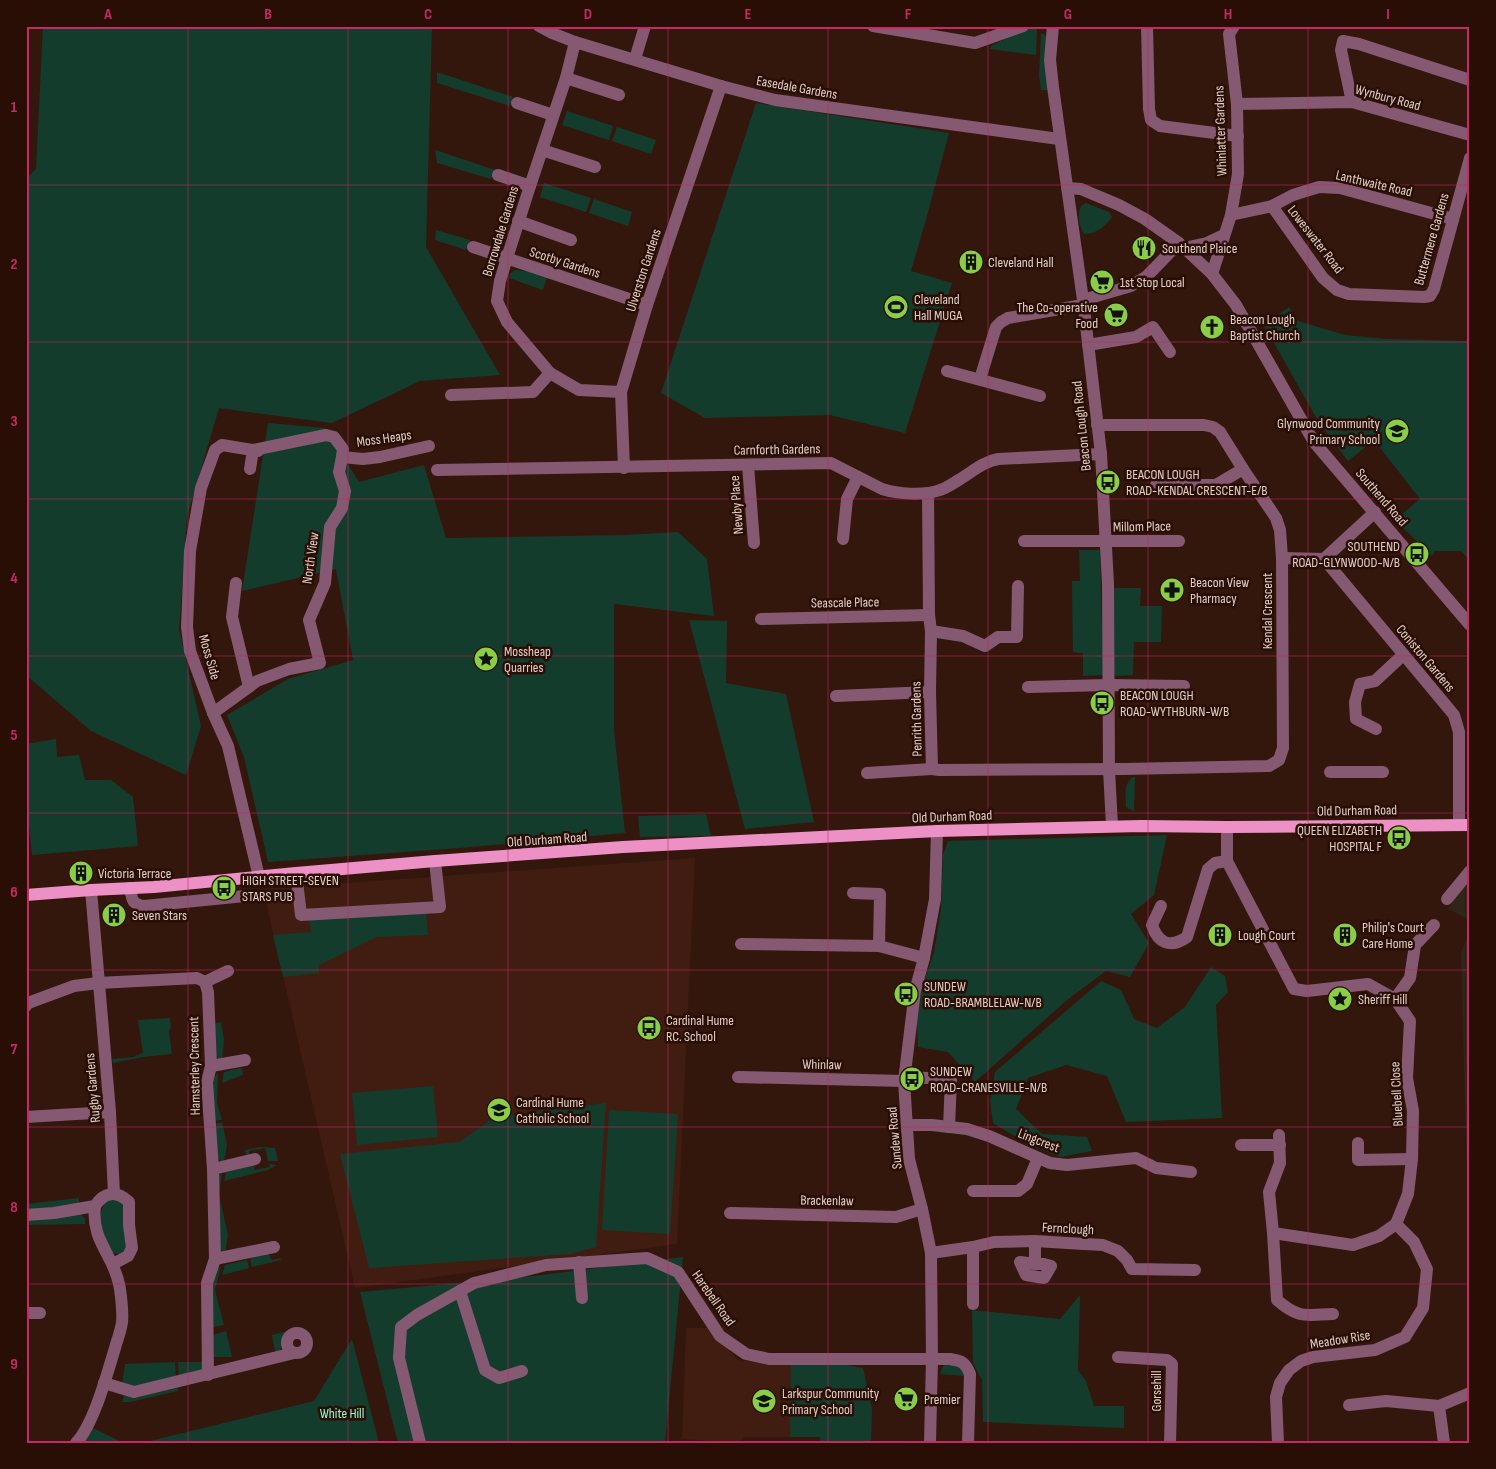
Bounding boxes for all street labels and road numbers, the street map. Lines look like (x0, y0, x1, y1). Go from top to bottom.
street label: Easedale Gardens (755, 72, 839, 103)
street label: Wynbury Road (1353, 81, 1423, 114)
street label: Whinlatter Gardens (1210, 85, 1231, 177)
street label: Lanthwaite Road (1334, 166, 1414, 201)
street label: Borrowdale Gardens (479, 184, 522, 278)
street label: Buttermere Gardens (1410, 191, 1453, 287)
street label: Loweswater Road (1284, 202, 1348, 277)
street label: Ulverston Gardens (622, 227, 665, 314)
street label: Scotby Gardens (527, 243, 602, 282)
street label: Beacon Lough Road (1068, 380, 1095, 472)
street label: Moss Heaps (356, 426, 413, 451)
street label: Carnforth Gardens (733, 440, 821, 459)
street label: Southend Road (1352, 465, 1411, 530)
street label: Newby Place (726, 475, 747, 535)
street label: Millom Place (1113, 517, 1171, 536)
street label: North View (298, 531, 323, 585)
street label: Kendal Crescent (1259, 573, 1276, 649)
street label: Seascale Place (811, 593, 879, 612)
street label: Coniston Gardens (1392, 621, 1459, 696)
street label: Moss Side (195, 633, 224, 682)
street label: Penrith Gardens (907, 681, 926, 757)
street label: Old Durham Road (1317, 801, 1397, 820)
street label: Old Durham Road (912, 807, 993, 826)
street label: Old Durham Road (506, 828, 588, 851)
street label: Hamsterley Crescent (185, 1016, 204, 1116)
street label: Rugby Gardens (81, 1052, 104, 1123)
street label: Whinlaw (802, 1056, 842, 1073)
street label: Bluebell Close (1386, 1061, 1407, 1127)
street label: Sundew Road (883, 1106, 906, 1170)
street label: Lingcrest (1015, 1125, 1062, 1156)
street label: Brackenlaw (800, 1192, 854, 1209)
street label: Fernclough (1041, 1219, 1094, 1238)
street label: Harebell Road (688, 1267, 739, 1330)
street label: Meadow Rise (1309, 1326, 1371, 1353)
street label: Gorsehill (1148, 1370, 1165, 1412)

